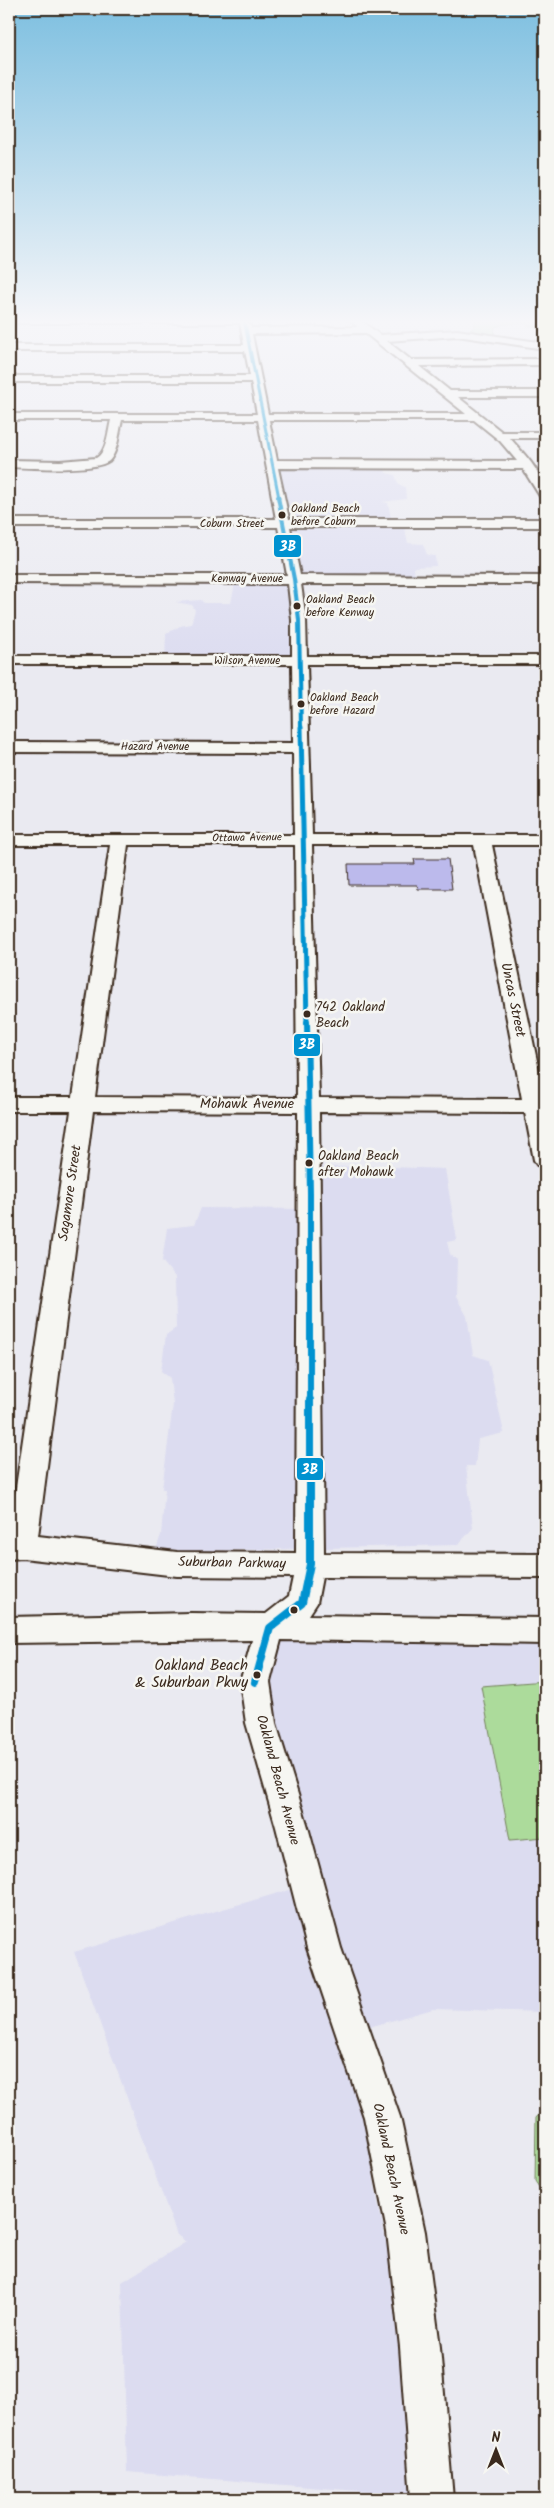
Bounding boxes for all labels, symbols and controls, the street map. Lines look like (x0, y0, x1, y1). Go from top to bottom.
place label: Oakland Beach before Coburn (291, 500, 360, 531)
marker: Oakland Beach before Coburn (277, 510, 287, 520)
street label: Coburn Street (200, 515, 265, 533)
line badge: 3B (273, 534, 302, 558)
text: 3B (279, 536, 296, 558)
street label: Kenway Avenue (211, 570, 283, 588)
place label: Oakland Beach before Kenway (306, 591, 375, 622)
marker: Oakland Beach before Kenway (292, 601, 302, 611)
street label: Wilson Avenue (214, 652, 280, 670)
place label: Oakland Beach before Hazard (310, 689, 379, 720)
marker: Oakland Beach before Hazard (296, 699, 306, 709)
street label: Hazard Avenue (121, 738, 189, 756)
street label: Ottawa Avenue (212, 828, 282, 848)
street label: Uncas Street (494, 961, 532, 1040)
place label: 742 Oakland Beach (316, 997, 385, 1034)
marker: 742 Oakland Beach (302, 1009, 312, 1019)
line badge: 3B (293, 1033, 321, 1057)
text: 3B (298, 1034, 315, 1056)
street label: Mohawk Avenue (200, 1093, 295, 1115)
street label: Sagamore Street (52, 1143, 88, 1242)
place label: Oakland Beach after Mohawk (318, 1146, 399, 1183)
marker: Oakland Beach after Mohawk (304, 1158, 314, 1168)
line badge: 3B (296, 1457, 324, 1481)
text: 3B (301, 1459, 318, 1481)
street label: Suburban Parkway (178, 1551, 287, 1575)
unlabelled marker (289, 1605, 299, 1615)
place label: Oakland Beach & Suburban Pkwy (135, 1654, 249, 1695)
marker: Oakland Beach & Suburban Pkwy (252, 1670, 262, 1680)
street label: Oakland Beach Avenue (250, 1712, 306, 1848)
street label: Oakland Beach Avenue (366, 2101, 416, 2238)
north arrow (472, 2426, 522, 2476)
text: N (492, 2427, 501, 2449)

